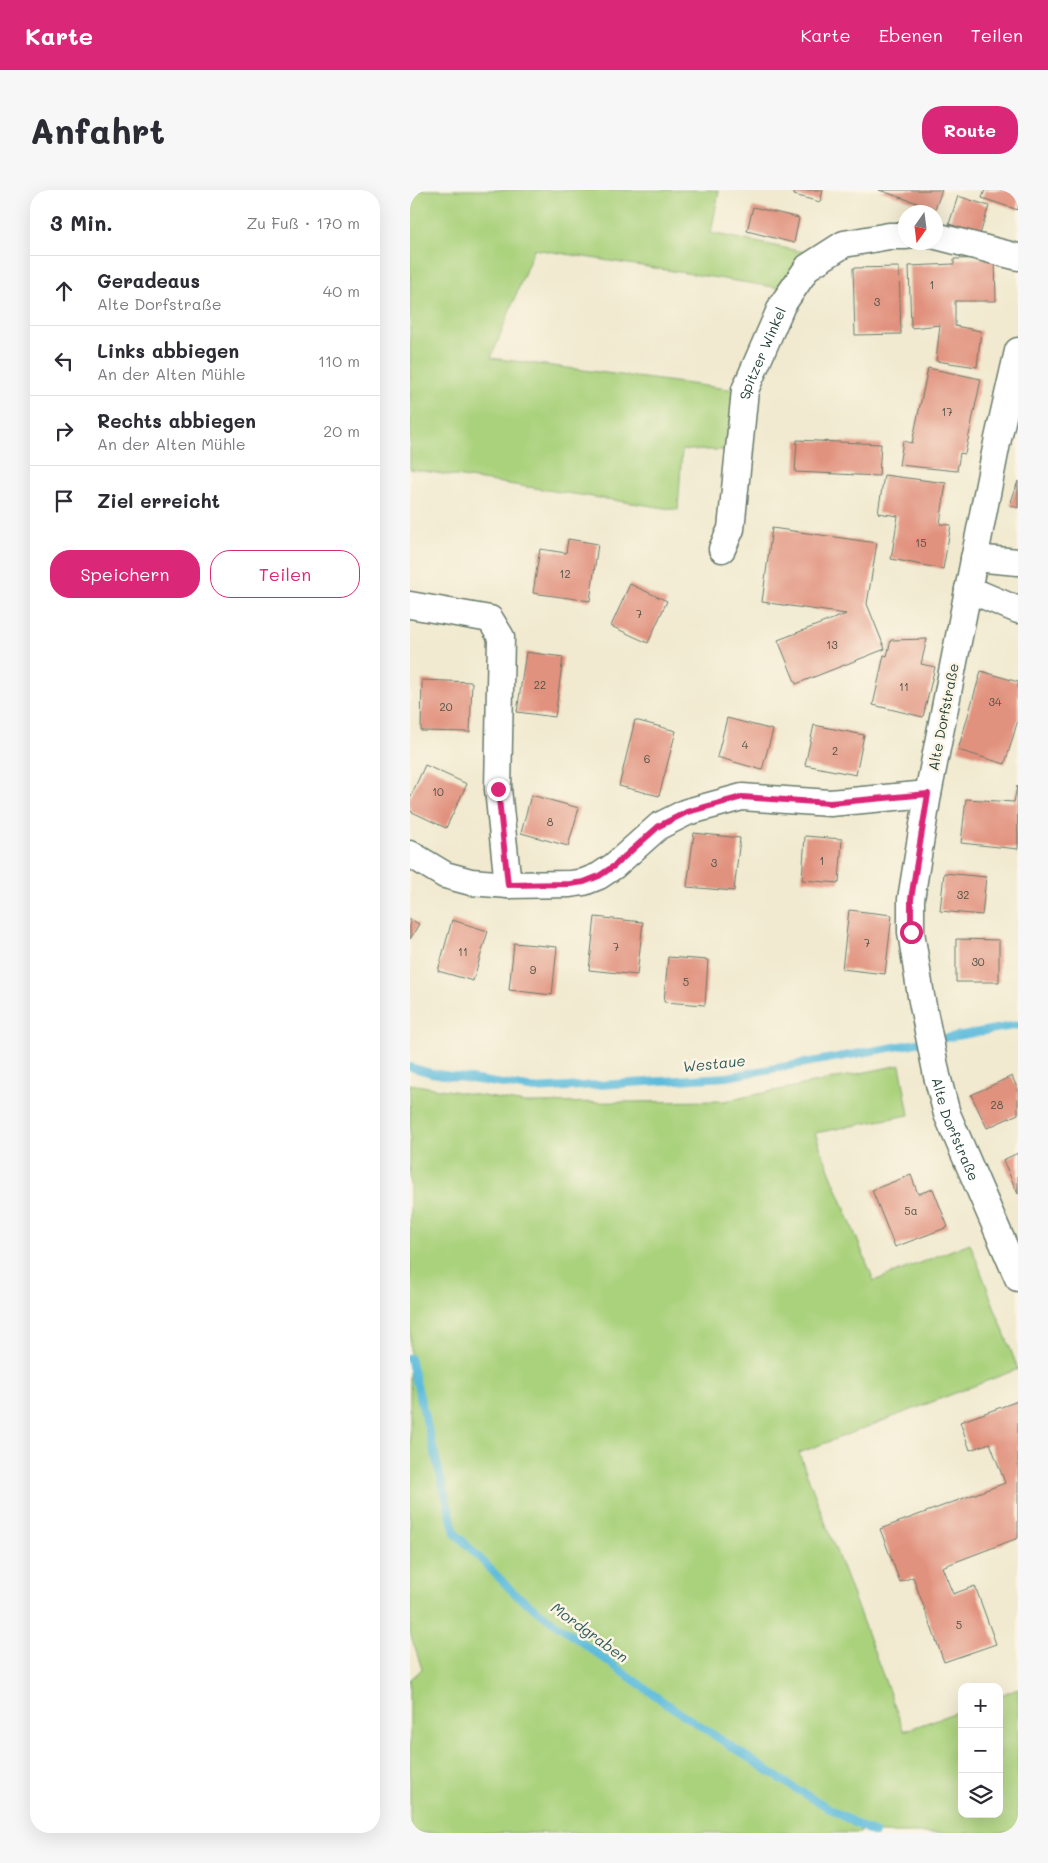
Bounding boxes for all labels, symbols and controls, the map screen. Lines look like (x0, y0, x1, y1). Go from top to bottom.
text: Karte (25, 20, 93, 51)
text: Karte (800, 23, 851, 47)
text: Ebenen (879, 23, 943, 47)
text: Teilen (971, 23, 1023, 47)
button: Route (922, 106, 1018, 154)
text: Anfahrt (30, 107, 165, 153)
north arrow (898, 205, 943, 250)
text: 3 Min. (50, 209, 113, 236)
text: Zu Fuß · 170 m (247, 212, 360, 233)
text: Geradeaus (97, 268, 200, 293)
icon: ahead (50, 277, 78, 305)
house number: 1 (930, 277, 934, 292)
text: 40 m (323, 280, 360, 301)
text: Alte Dorfstraße (97, 293, 222, 314)
house number: 3 (874, 294, 881, 309)
street label: Spitzer Winkel (735, 304, 790, 400)
text: Links abbiegen (97, 338, 239, 363)
icon: left (50, 347, 78, 375)
text: 110 m (318, 350, 360, 371)
text: An der Alten Mühle (97, 363, 246, 384)
house number: 17 (941, 404, 953, 419)
text: Rechts abbiegen (97, 408, 256, 433)
icon: right (50, 417, 78, 445)
text: 20 m (323, 420, 360, 441)
text: An der Alten Mühle (97, 433, 246, 454)
icon: arrive (50, 487, 78, 515)
text: Ziel erreicht (97, 488, 220, 513)
house number: 15 (915, 535, 927, 550)
button: Speichern (50, 550, 200, 598)
button: Teilen (210, 550, 360, 598)
house number: 12 (559, 566, 571, 581)
house number: 7 (636, 606, 642, 621)
house number: 13 (826, 637, 838, 652)
street label: Alte Dorfstraße (923, 662, 963, 772)
house number: 22 (534, 677, 546, 692)
house number: 11 (899, 679, 909, 694)
house number: 34 (989, 694, 1002, 709)
house number: 20 (440, 699, 453, 714)
house number: 4 (742, 737, 749, 752)
house number: 2 (832, 743, 838, 758)
house number: 6 (644, 751, 650, 766)
route end (487, 778, 510, 801)
house number: 10 (432, 784, 444, 799)
house number: 8 (547, 814, 554, 829)
house number: 1 (820, 853, 824, 868)
house number: 3 (711, 855, 718, 870)
house number: 32 (957, 887, 969, 902)
route start (900, 921, 923, 944)
house number: 7 (864, 935, 870, 950)
house number: 7 (613, 939, 619, 954)
house number: 11 (458, 944, 468, 959)
house number: 30 (971, 954, 985, 969)
house number: 9 (530, 962, 537, 977)
house number: 5 (683, 974, 689, 989)
water label: Westaue (682, 1050, 746, 1076)
street label: Alte Dorfstraße (928, 1075, 984, 1183)
house number: 28 (991, 1097, 1004, 1112)
house number: 5a (904, 1203, 918, 1218)
water label: Mordgraben (547, 1597, 633, 1667)
house number: 5 (956, 1617, 962, 1632)
map controls (958, 1683, 1003, 1818)
button: + (958, 1683, 1003, 1728)
button: − (958, 1728, 1003, 1773)
button: layers (958, 1773, 1003, 1818)

